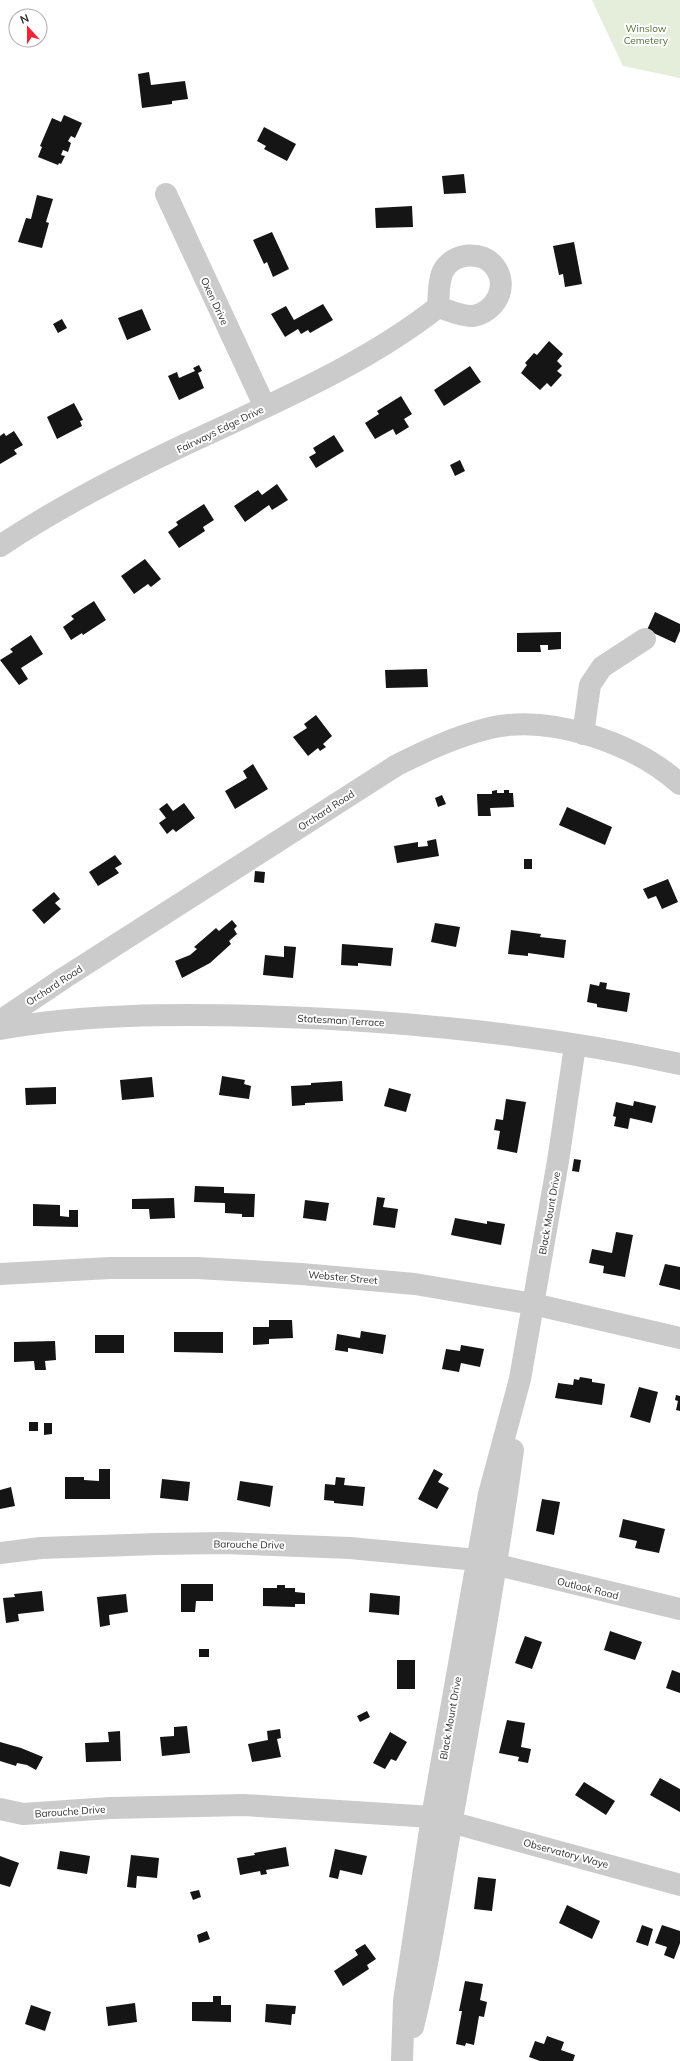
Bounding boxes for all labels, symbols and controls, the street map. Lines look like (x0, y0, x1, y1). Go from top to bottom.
north arrow (8, 8, 48, 48)
text: N (18, 11, 31, 27)
park label: Winslow Cemetery (624, 22, 669, 47)
street label: Oxen Drive (198, 275, 231, 327)
street label: Fairways Edge Drive (175, 403, 266, 456)
street label: Orchard Road (296, 787, 357, 834)
street label: Orchard Road (24, 962, 85, 1009)
street label: Statesman Terrace (297, 1012, 385, 1029)
street label: Black Mount Drive (536, 1171, 563, 1256)
street label: Webster Street (308, 1268, 379, 1287)
street label: Barouche Drive (213, 1537, 285, 1552)
street label: Outlook Road (556, 1575, 620, 1602)
street label: Black Mount Drive (437, 1676, 464, 1761)
street label: Barouche Drive (34, 1803, 106, 1820)
street label: Observatory Waye (522, 1836, 610, 1871)

